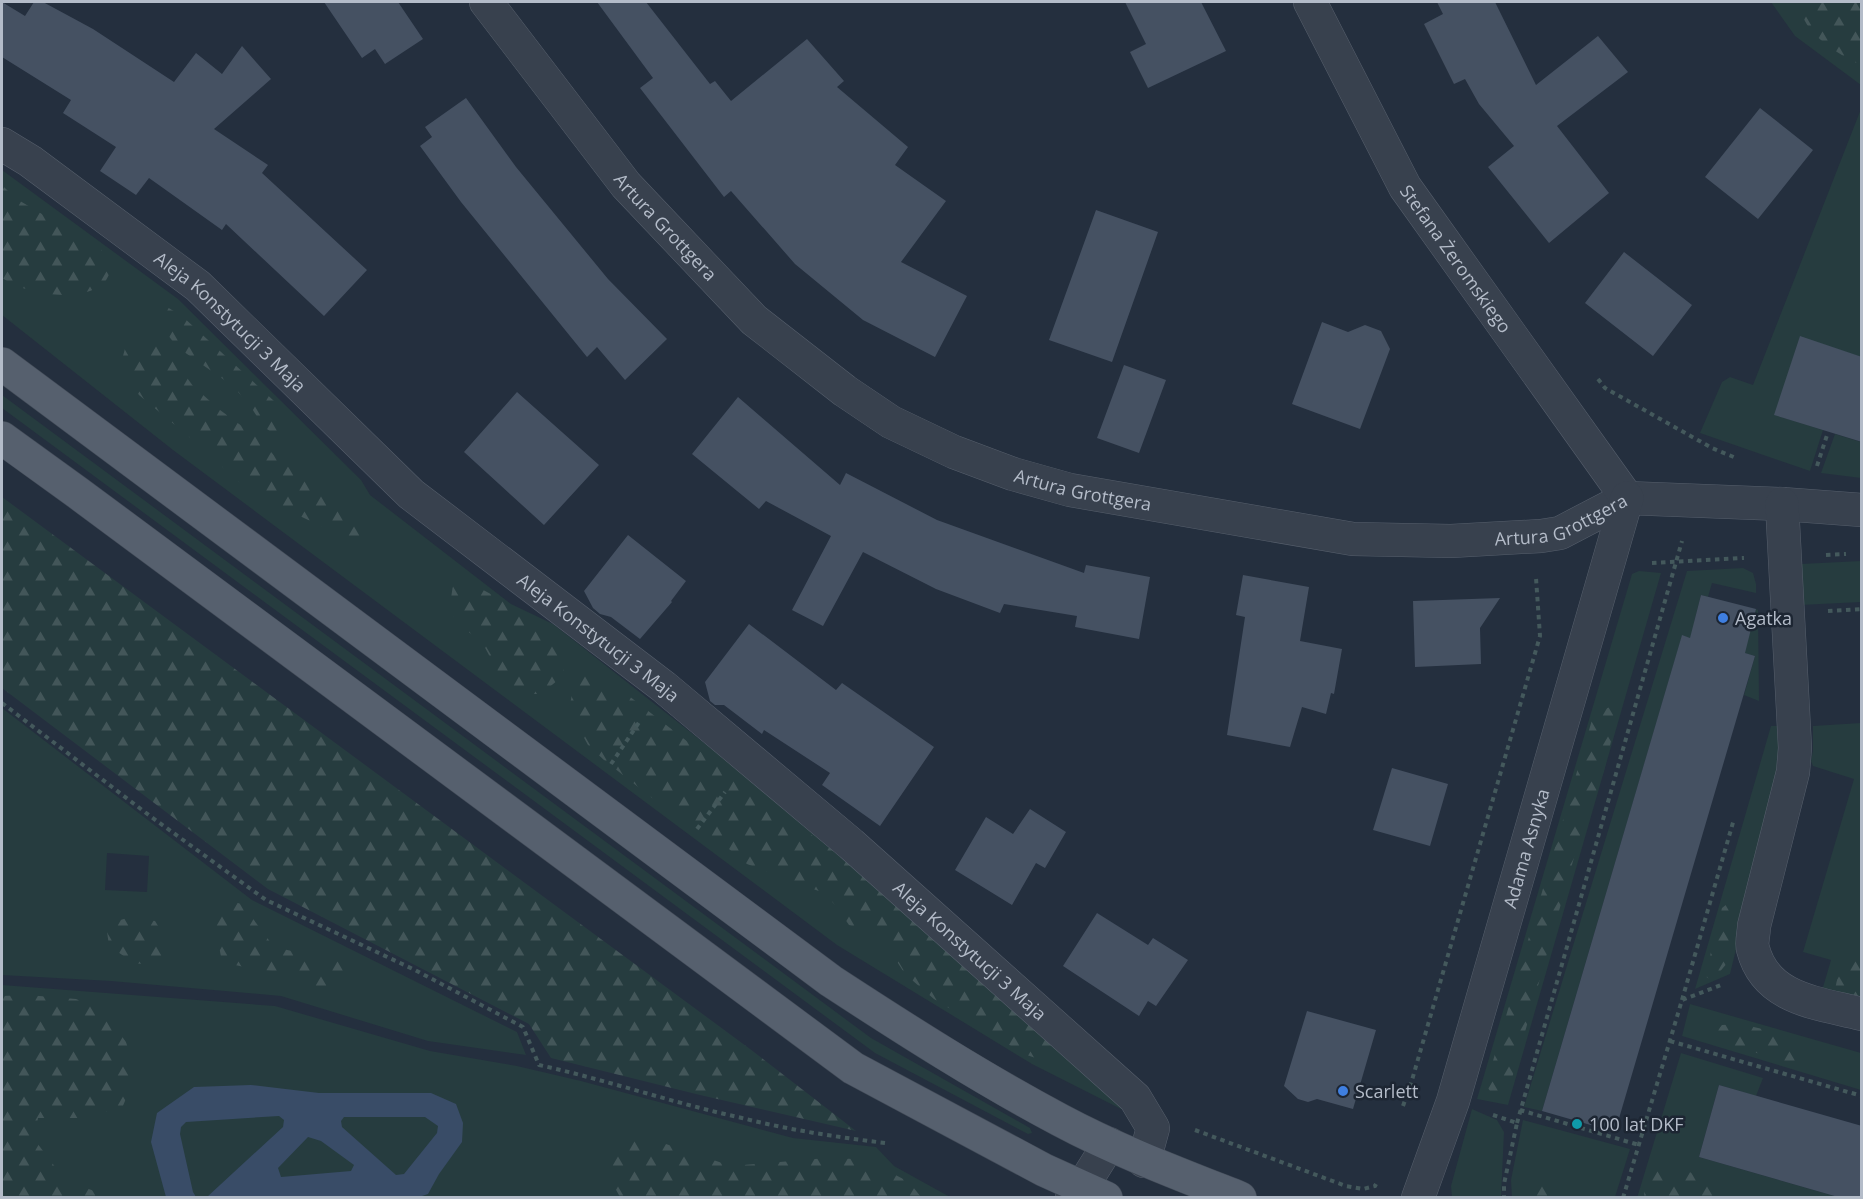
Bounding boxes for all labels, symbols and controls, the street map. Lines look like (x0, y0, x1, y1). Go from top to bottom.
street label: Artura Grottgera (609, 168, 722, 286)
street label: Stefana Żeromskiego (1395, 180, 1517, 338)
street label: Aleja Konstytucji 3 Maja (150, 246, 311, 397)
street label: Artura Grottgera (1012, 463, 1153, 516)
street label: Artura Grottgera (1494, 488, 1631, 551)
street label: Aleja Konstytucji 3 Maja (513, 568, 685, 707)
place label: Agatka (1735, 606, 1792, 630)
marker: Agatka (1716, 611, 1730, 625)
street label: Adama Asnyka (1497, 786, 1555, 911)
street label: Aleja Konstytucji 3 Maja (888, 876, 1052, 1025)
place label: Scarlett (1355, 1079, 1418, 1103)
marker: Scarlett (1336, 1084, 1350, 1098)
place label: 100 lat DKF (1589, 1112, 1684, 1136)
marker: 100 lat DKF (1570, 1117, 1584, 1131)

